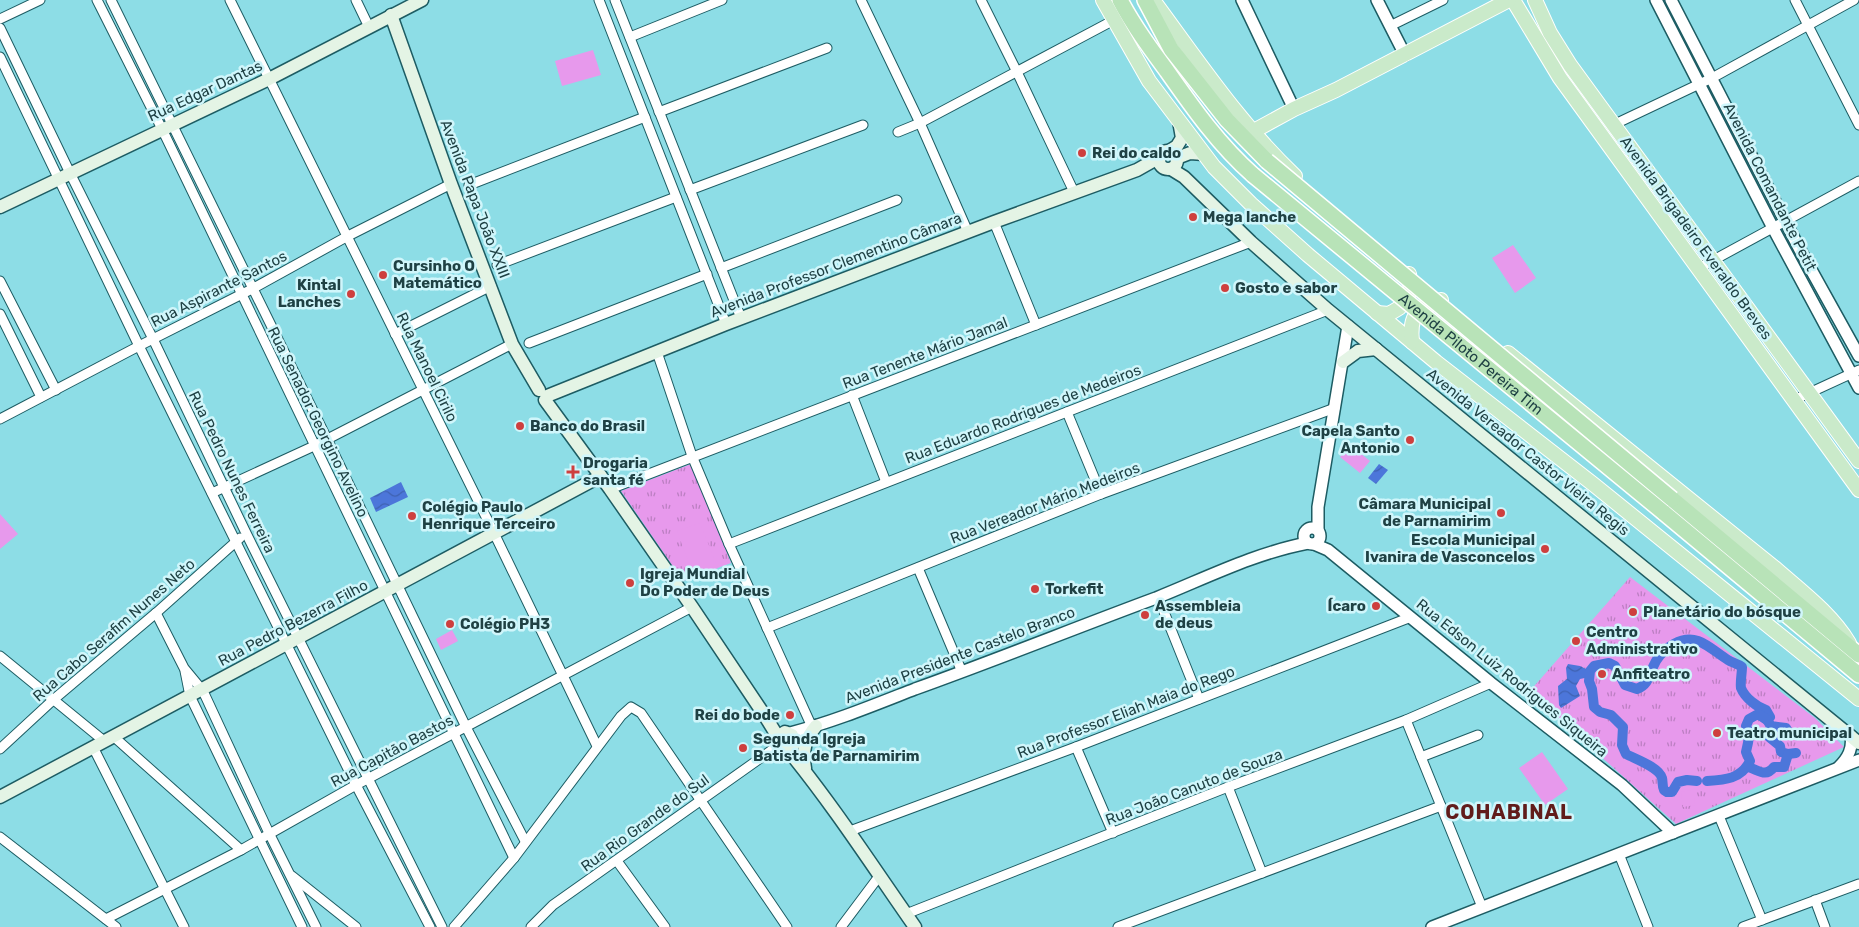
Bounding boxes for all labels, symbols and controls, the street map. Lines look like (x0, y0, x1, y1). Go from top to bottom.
street label: Rua Edgar Dantas (145, 56, 265, 125)
street label: Avenida Comandante Petit (1720, 100, 1820, 274)
street label: Avenida Papa João XXIII (436, 117, 514, 281)
street label: Avenida Brigadeiro Everaldo Breves (1616, 133, 1776, 343)
place label: Rei do caldo (1092, 144, 1181, 162)
marker: Rei do caldo (1076, 147, 1088, 159)
place label: Mega lanche (1203, 208, 1296, 226)
street label: Avenida Professor Clementino Câmara (708, 209, 964, 321)
marker: Mega lanche (1187, 211, 1199, 223)
street label: Rua Aspirante Santos (148, 247, 290, 331)
place label: Cursinho O Matemático (393, 257, 482, 292)
marker: Cursinho O Matemático (377, 269, 389, 281)
place label: Kintal Lanches (278, 276, 341, 311)
place label: Gosto e sabor (1235, 279, 1337, 297)
marker: Gosto e sabor (1219, 282, 1231, 294)
marker: Kintal Lanches (345, 288, 357, 300)
street label: Avenida Piloto Pereira Tim (1395, 289, 1547, 419)
street label: Rua Manoel Cirilo (393, 309, 461, 425)
street label: Rua Tenente Mário Jamal (840, 313, 1010, 393)
street label: Rua Senador Georgino Avelino (264, 324, 372, 520)
street label: Rua Eduardo Rodrigues de Medeiros (903, 360, 1144, 467)
street label: Avenida Vereador Castor Vieira Regis (1423, 365, 1633, 540)
street label: Rua Pedro Nunes Ferreira (185, 388, 279, 556)
place label: Banco do Brasil (530, 417, 645, 435)
marker: Banco do Brasil (514, 420, 526, 432)
place label: Capela Santo Antonio (1301, 422, 1400, 457)
marker: Capela Santo Antonio (1404, 434, 1416, 446)
place label: Drogaria santa fé (583, 454, 648, 489)
street label: Rua Vereador Mário Medeiros (948, 458, 1143, 548)
marker: Drogaria santa fé (567, 466, 579, 478)
place label: Câmara Municipal de Parnamirim (1359, 495, 1491, 530)
place label: Colégio Paulo Henrique Terceiro (422, 498, 555, 533)
marker: Câmara Municipal de Parnamirim (1495, 507, 1507, 519)
marker: Colégio Paulo Henrique Terceiro (406, 510, 418, 522)
place label: Escola Municipal Ivanira de Vasconcelos (1365, 531, 1535, 566)
marker: Escola Municipal Ivanira de Vasconcelos (1539, 543, 1551, 555)
street label: Rua Cabo Serafim Nunes Neto (29, 555, 199, 705)
place label: Igreja Mundial Do Poder de Deus (640, 565, 770, 600)
street label: Rua Pedro Bezerra Filho (215, 576, 371, 670)
marker: Igreja Mundial Do Poder de Deus (624, 577, 636, 589)
place label: Torkefit (1045, 580, 1104, 598)
marker: Torkefit (1029, 583, 1041, 595)
street label: Rua Edson Luiz Rodrigues Siqueira (1413, 595, 1611, 761)
place label: Assembleia de deus (1155, 597, 1241, 632)
place label: Ícaro (1328, 597, 1366, 615)
marker: Ícaro (1370, 600, 1382, 612)
street label: Avenida Presidente Castelo Branco (843, 603, 1077, 707)
place label: Planetário do bósque (1643, 603, 1801, 621)
marker: Planetário do bósque (1627, 606, 1639, 618)
marker: Assembleia de deus (1139, 609, 1151, 621)
place label: Colégio PH3 (460, 615, 550, 633)
marker: Colégio PH3 (444, 618, 456, 630)
place label: Centro Administrativo (1586, 623, 1698, 658)
marker: Centro Administrativo (1570, 635, 1582, 647)
street label: Rua Professor Eliah Maia do Rego (1015, 662, 1237, 762)
place label: Anfiteatro (1612, 665, 1690, 683)
marker: Anfiteatro (1596, 668, 1608, 680)
place label: Rei do bode (695, 706, 780, 724)
marker: Rei do bode (784, 709, 796, 721)
street label: Rua Capitão Bastos (328, 711, 457, 791)
place label: Teatro municipal (1727, 724, 1852, 742)
marker: Teatro municipal (1711, 727, 1723, 739)
place label: Segunda Igreja Batista de Parnamirim (753, 730, 920, 765)
marker: Segunda Igreja Batista de Parnamirim (737, 742, 749, 754)
street label: Rua João Canuto de Souza (1103, 745, 1285, 829)
street label: Rua Rio Grande do Sul (577, 770, 713, 876)
district label: COHABINAL (1445, 800, 1573, 824)

